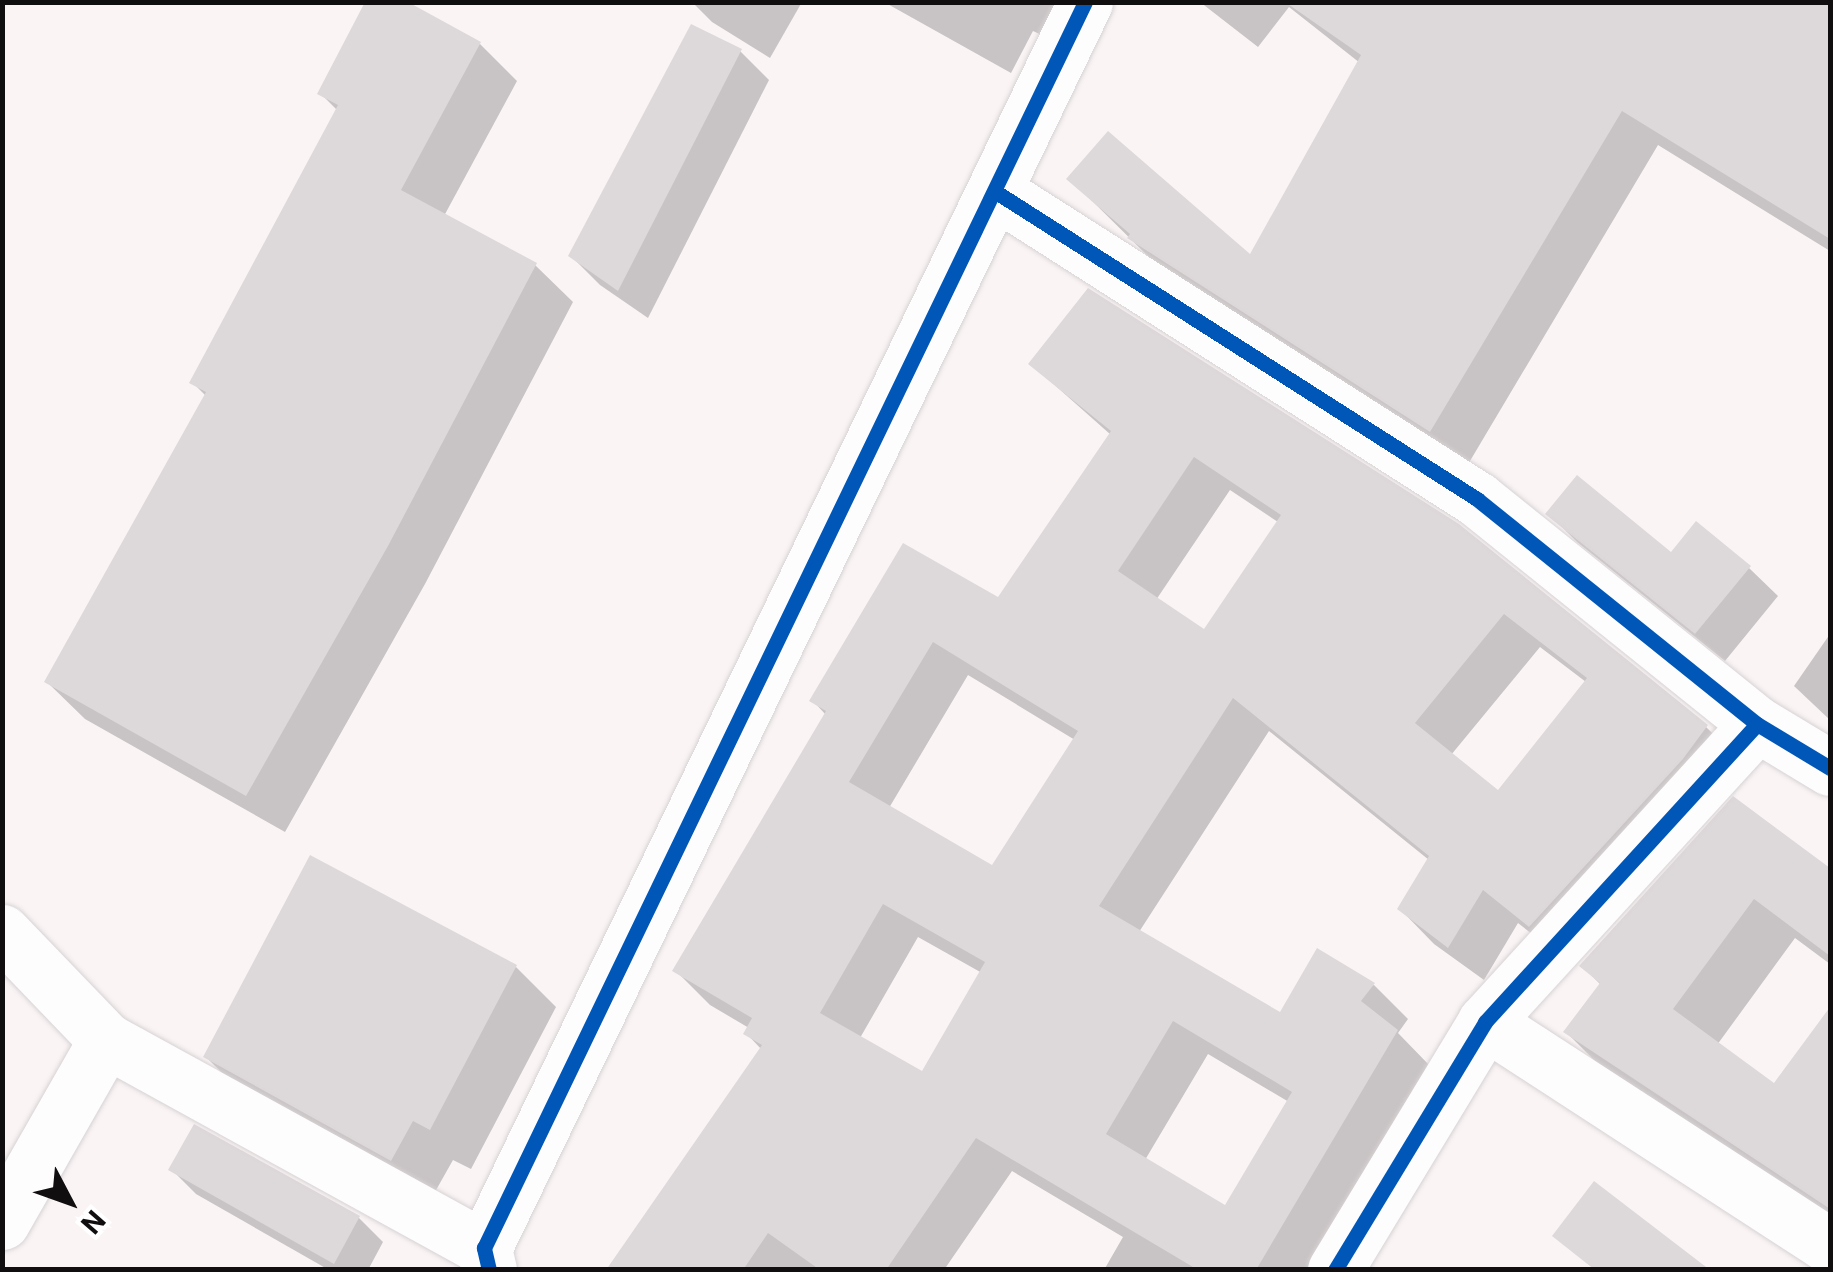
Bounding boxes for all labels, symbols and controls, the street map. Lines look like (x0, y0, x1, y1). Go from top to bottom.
north arrow (20, 1152, 120, 1252)
text: N (74, 1204, 112, 1240)

